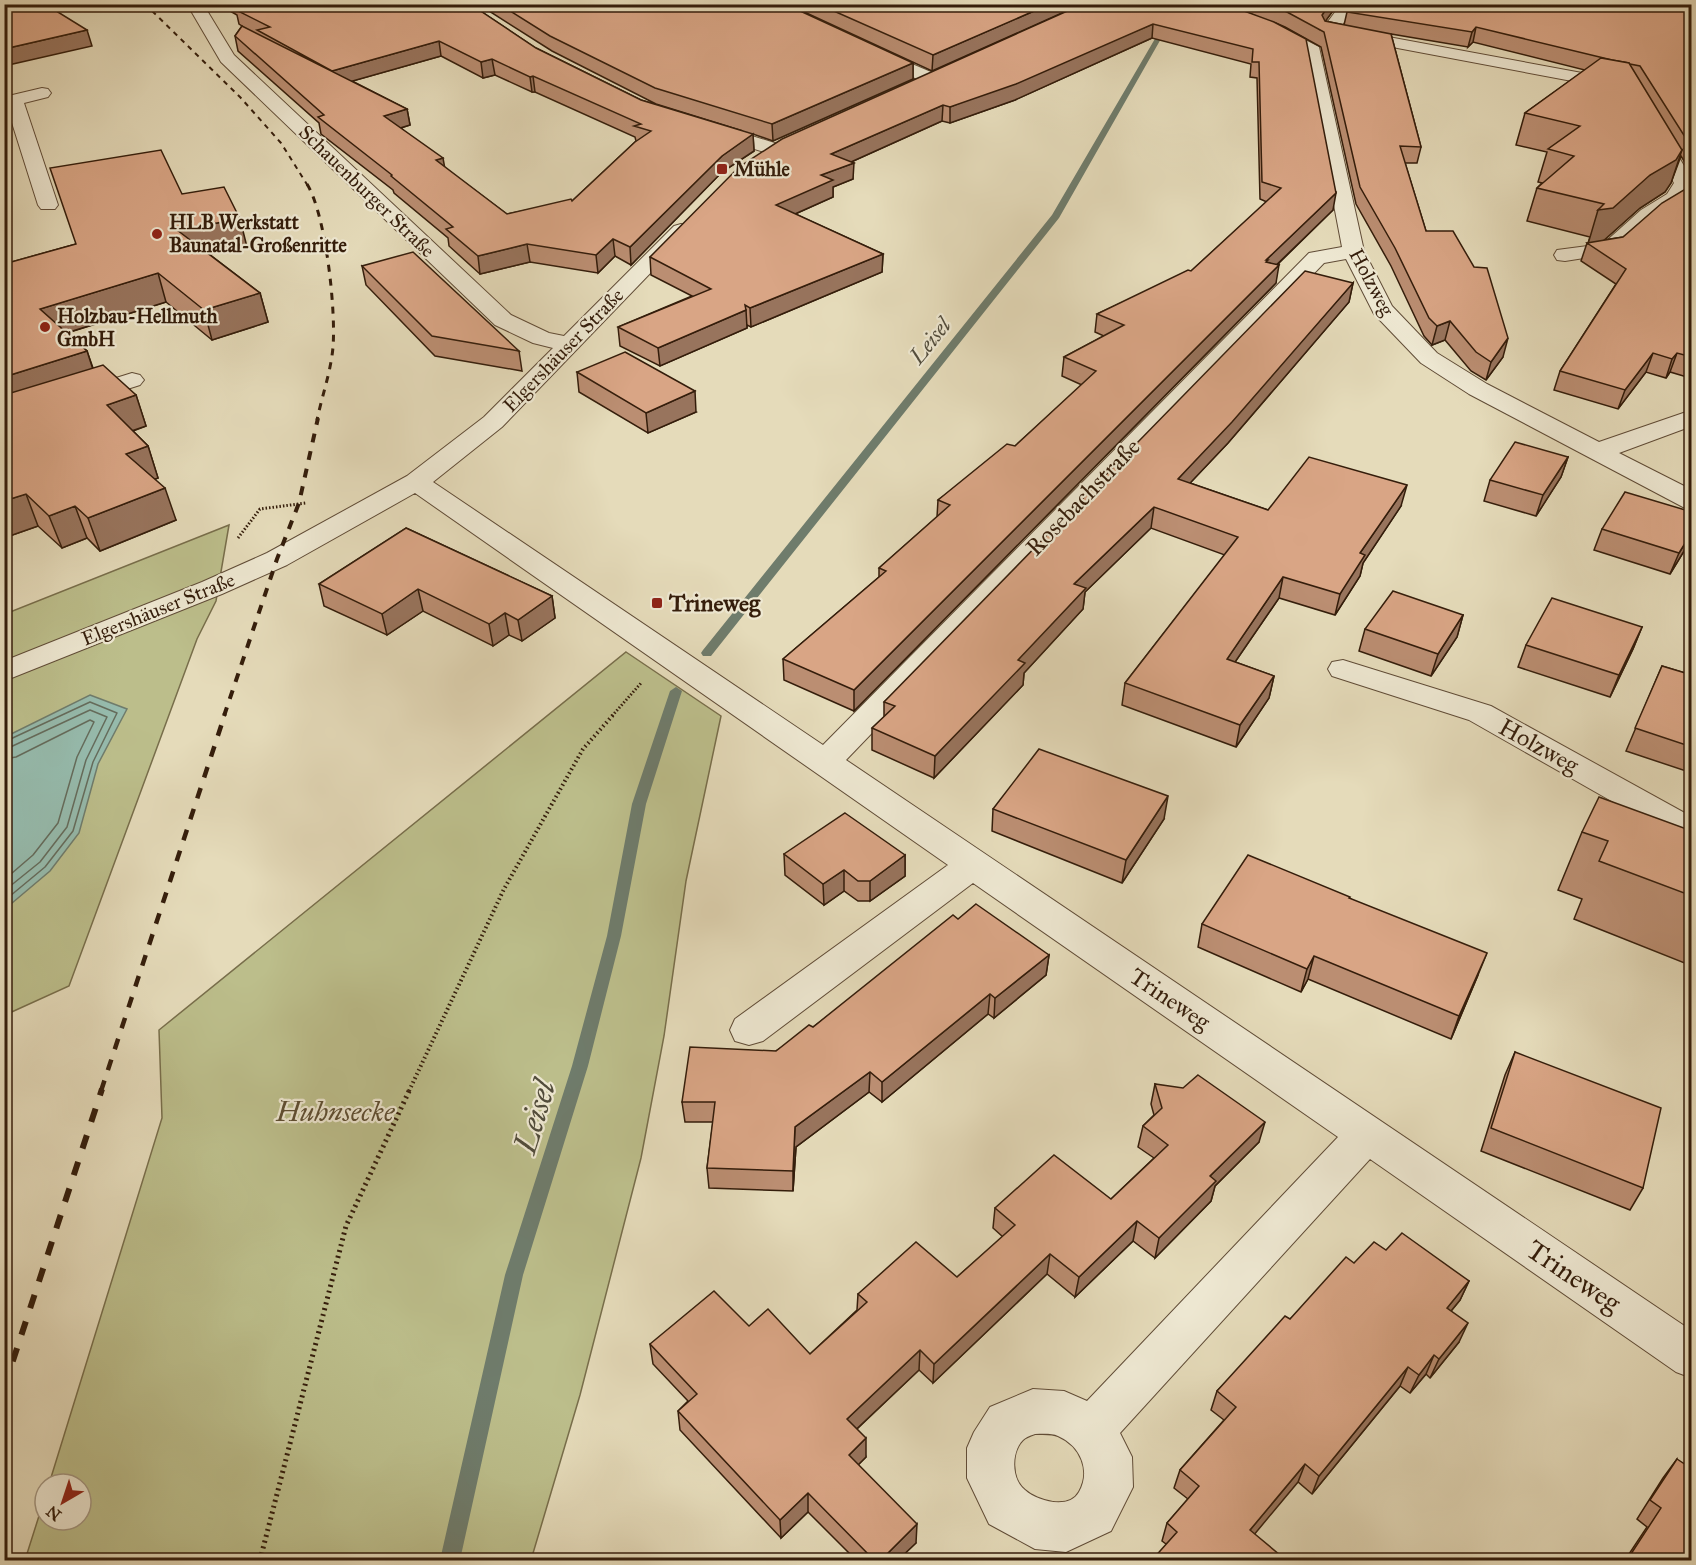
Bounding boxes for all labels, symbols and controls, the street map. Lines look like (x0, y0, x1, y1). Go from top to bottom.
street label: Schauenburger Straße (293, 120, 440, 263)
place label: Mühle (734, 157, 791, 181)
marker: Mühle (715, 162, 729, 176)
place label: HLB Werkstatt Baunatal-Großenritte (169, 210, 348, 257)
marker: HLB Werkstatt Baunatal-Großenritte (150, 227, 164, 241)
street label: Holzweg (1344, 244, 1400, 321)
street label: Elgershäuser Straße (498, 283, 629, 418)
place label: Holzbau-Hellmuth GmbH (57, 304, 219, 351)
water label: Leisel (903, 311, 958, 370)
marker: Holzbau-Hellmuth GmbH (38, 320, 52, 334)
street label: Rosebachstraße (1019, 432, 1147, 562)
street label: Elgershäuser Straße (78, 567, 238, 652)
place label: Trineweg (668, 588, 761, 618)
marker: Trineweg (650, 596, 664, 610)
street label: Holzweg (1494, 712, 1585, 781)
street label: Trineweg (1124, 961, 1217, 1037)
water label: Leisel (505, 1074, 565, 1160)
park label: Huhnsecke (275, 1094, 395, 1129)
street label: Trineweg (1520, 1232, 1629, 1321)
north arrow (33, 1472, 93, 1532)
text: N (42, 1501, 65, 1525)

